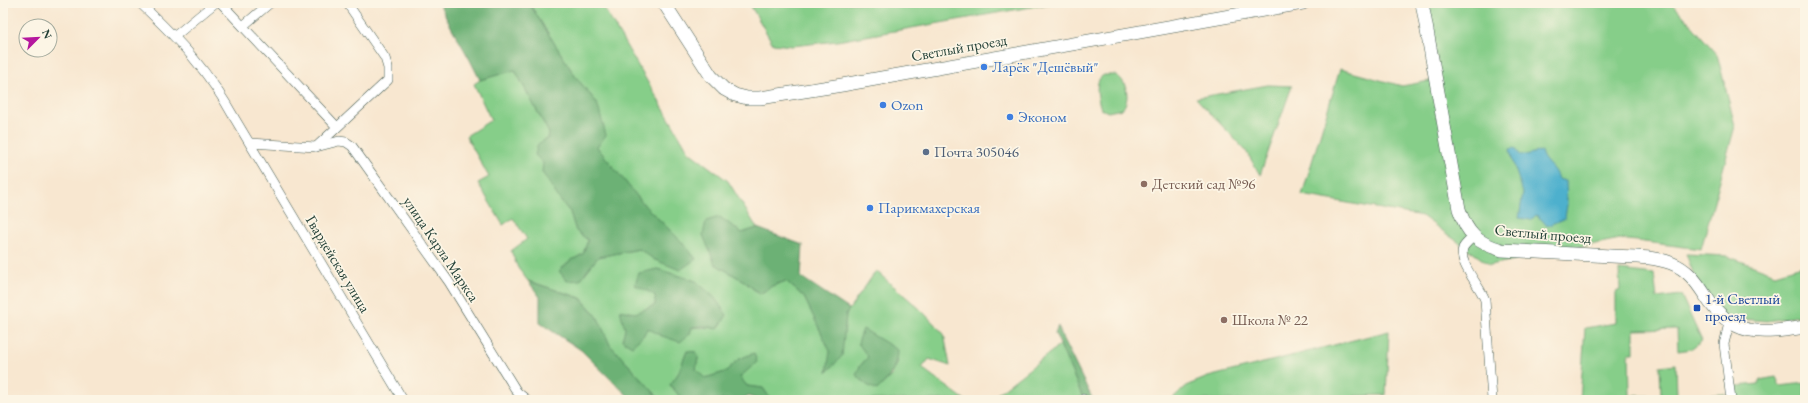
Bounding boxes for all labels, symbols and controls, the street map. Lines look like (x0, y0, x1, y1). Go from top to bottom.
north arrow (18, 18, 58, 58)
text: N (39, 27, 55, 41)
street label: Светлый проезд (910, 30, 1008, 65)
place label: Ларёк "Дешёвый" (992, 57, 1099, 76)
marker: Ларёк "Дешёвый" (979, 62, 989, 72)
place label: Ozon (891, 95, 924, 114)
marker: Ozon (878, 100, 888, 110)
place label: Эконом (1018, 107, 1067, 126)
marker: Эконом (1005, 112, 1015, 122)
place label: Почта 305046 (934, 142, 1019, 161)
marker: Почта 305046 (921, 147, 931, 157)
place label: Детский сад №96 (1152, 174, 1256, 193)
marker: Детский сад №96 (1139, 179, 1149, 189)
street label: улица Карла Маркса (399, 192, 484, 305)
place label: Парикмахерская (878, 198, 980, 217)
marker: Парикмахерская (865, 203, 875, 213)
street label: Гвардейская улица (302, 212, 375, 316)
street label: Светлый проезд (1494, 220, 1592, 247)
place label: 1-й Светлый проезд (1705, 289, 1780, 325)
marker: 1-й Светлый проезд (1692, 303, 1702, 313)
place label: Школа № 22 (1232, 310, 1309, 329)
marker: Школа № 22 (1219, 315, 1229, 325)

